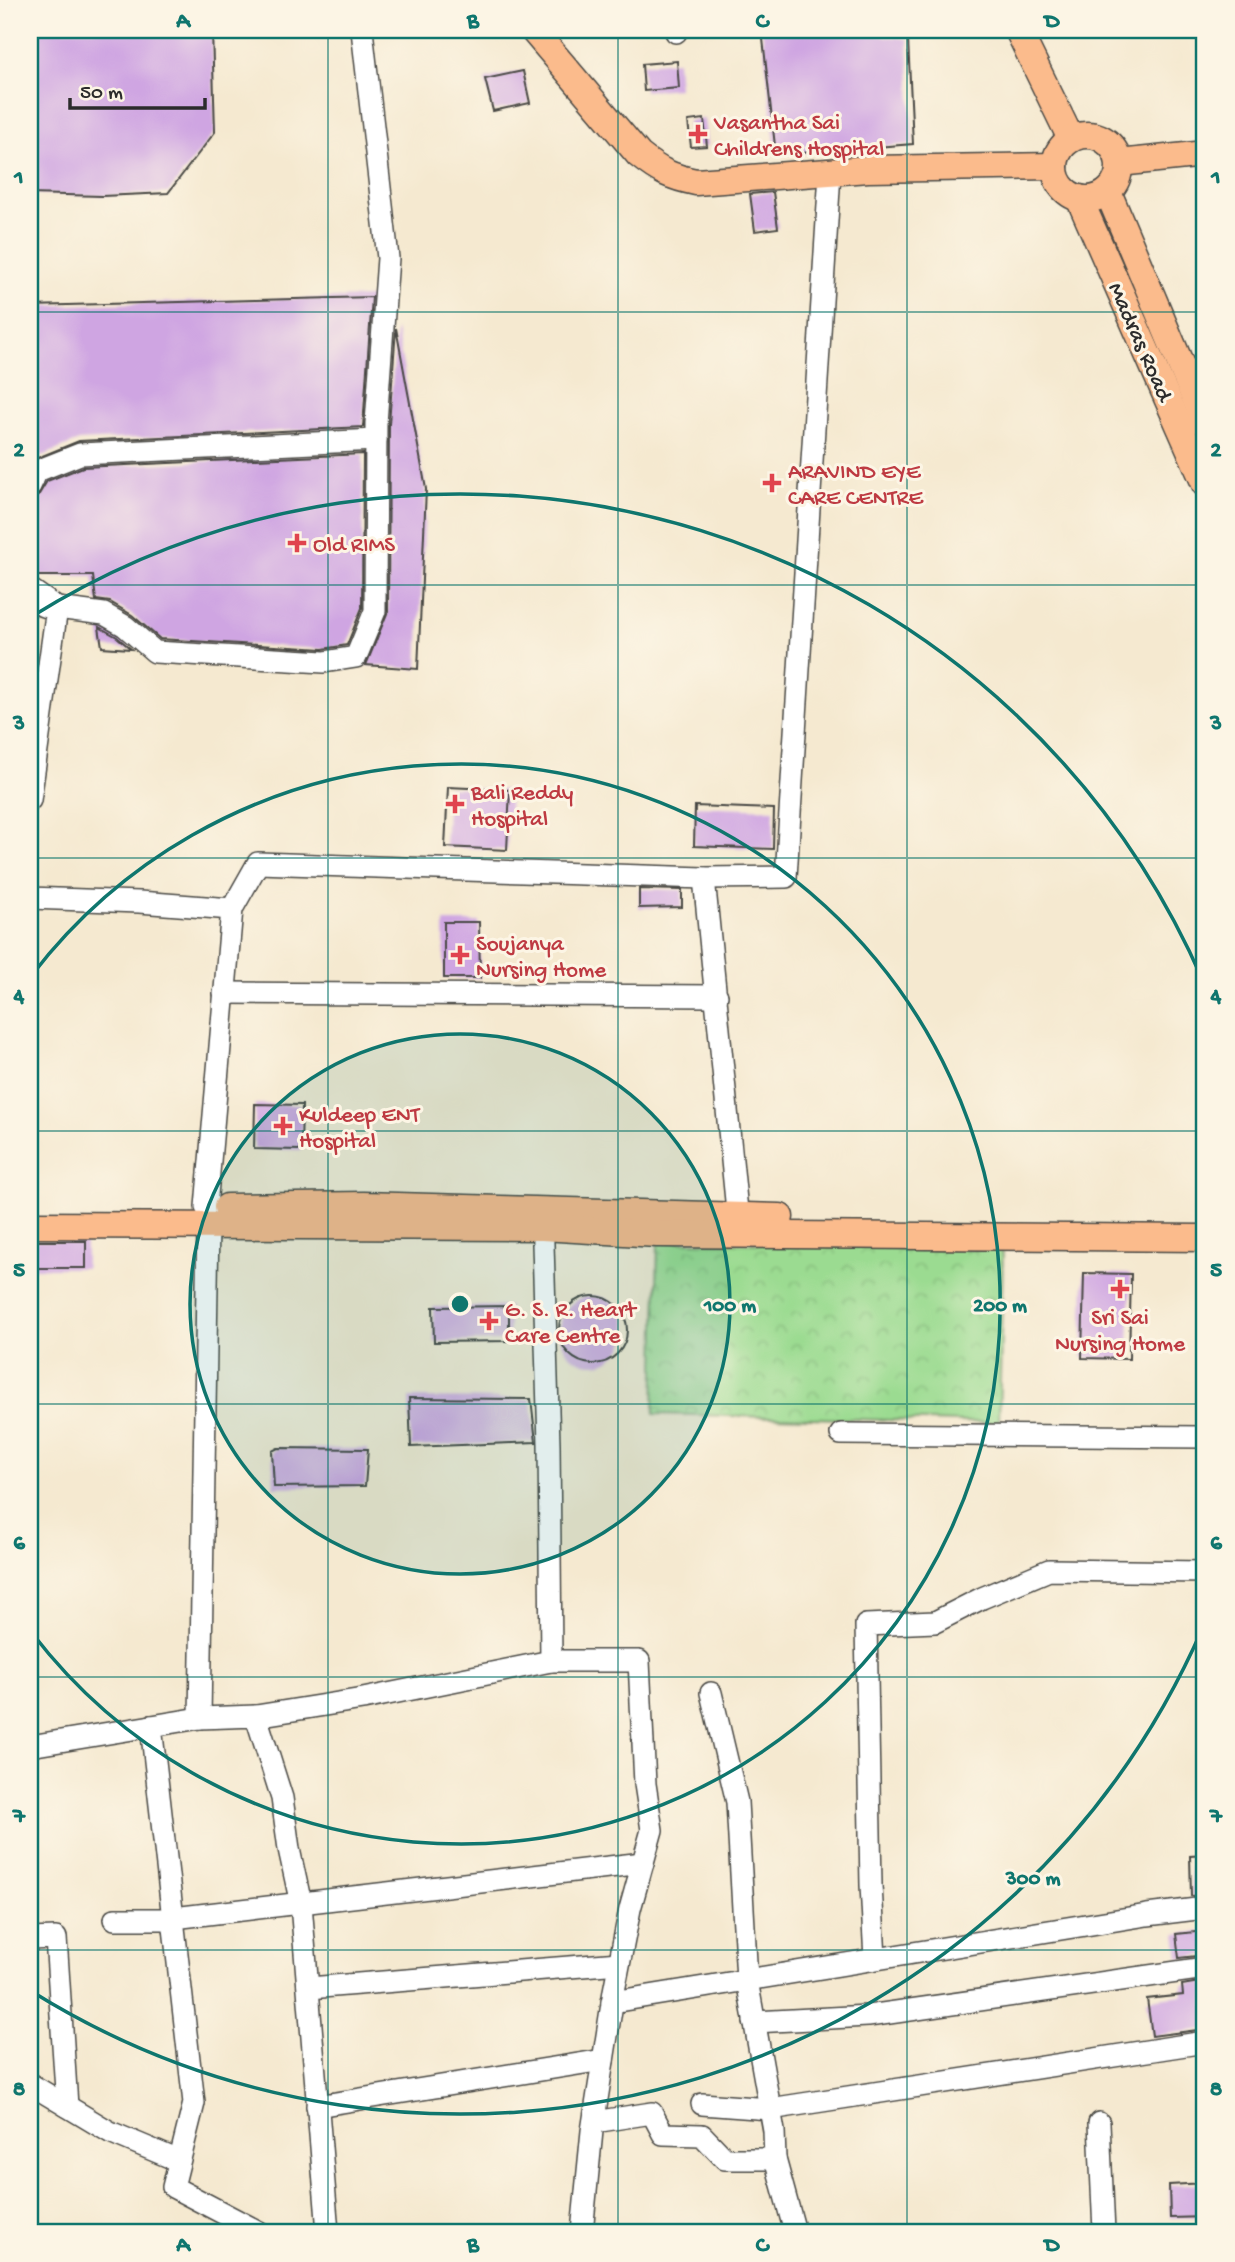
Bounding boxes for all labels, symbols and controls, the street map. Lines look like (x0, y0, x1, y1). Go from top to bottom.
text: A (175, 9, 191, 36)
text: B (466, 9, 480, 36)
text: C (756, 9, 771, 36)
text: D (1043, 9, 1061, 36)
scale bar (70, 66, 205, 110)
text: 50 m (80, 82, 123, 107)
place label: Vasantha Sai Childrens Hospital (713, 111, 884, 164)
marker: Vasantha Sai Childrens Hospital (688, 124, 708, 144)
text: 1 (13, 165, 24, 192)
text: 1 (1210, 165, 1221, 192)
street label: Madras Road (1101, 279, 1178, 407)
text: 2 (13, 438, 25, 465)
text: 2 (1210, 438, 1222, 465)
place label: ARAVIND EYE CARE CENTRE (788, 460, 925, 513)
marker: ARAVIND EYE CARE CENTRE (762, 473, 782, 493)
marker: Old RIMS (287, 533, 307, 553)
place label: Old RIMS (313, 533, 395, 560)
text: 3 (12, 711, 25, 738)
text: 3 (1209, 711, 1222, 738)
place label: Bali Reddy Hospital (470, 781, 573, 834)
marker: Bali Reddy Hospital (445, 794, 465, 814)
place label: Soujanya Nursing Home (476, 932, 607, 985)
marker: Soujanya Nursing Home (450, 945, 470, 965)
text: 4 (13, 984, 25, 1011)
text: 4 (1210, 984, 1222, 1011)
place label: Kuldeep ENT Hospital (299, 1103, 421, 1156)
marker: Kuldeep ENT Hospital (273, 1116, 293, 1136)
text: 5 (13, 1258, 25, 1285)
text: 5 (1210, 1258, 1222, 1285)
marker: Sri Sai Nursing Home (1110, 1279, 1130, 1299)
centre of rings (448, 1292, 472, 1316)
text: 100 m (703, 1295, 756, 1320)
text: 200 m (973, 1295, 1027, 1320)
place label: G. S. R. Heart Care Centre (505, 1298, 637, 1351)
place label: Sri Sai Nursing Home (1055, 1306, 1186, 1359)
marker: G. S. R. Heart Care Centre (479, 1311, 499, 1331)
text: 6 (13, 1531, 26, 1558)
text: 6 (1210, 1531, 1223, 1558)
text: 7 (12, 1804, 26, 1831)
text: 7 (1209, 1804, 1223, 1831)
text: 300 m (1005, 1868, 1060, 1893)
text: 8 (13, 2077, 26, 2104)
text: 8 (1210, 2077, 1223, 2104)
text: A (175, 2233, 191, 2260)
text: B (466, 2233, 480, 2260)
text: C (756, 2233, 771, 2260)
text: D (1043, 2233, 1061, 2260)

